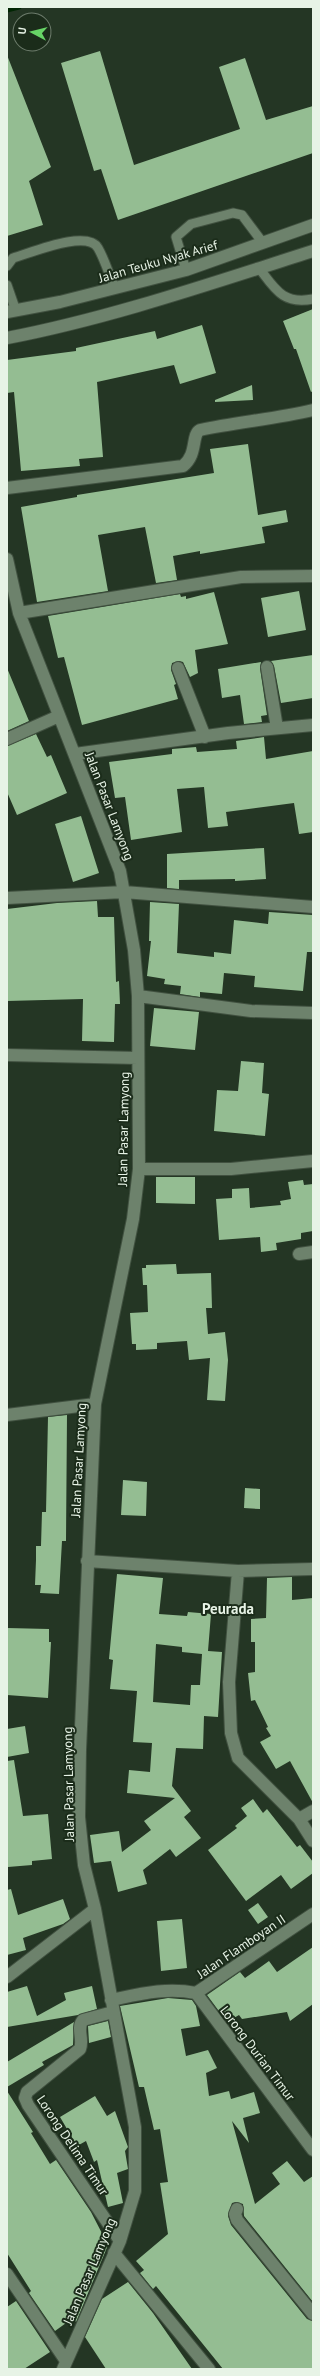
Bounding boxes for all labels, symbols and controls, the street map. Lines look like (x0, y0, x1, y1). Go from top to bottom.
north arrow (12, 12, 52, 52)
text: U (15, 26, 29, 35)
street label: Jalan Teuku Nyak Arief (96, 236, 220, 287)
street label: Jalan Pasar Lamyong (81, 749, 138, 863)
street label: Jalan Pasar Lamyong (114, 1072, 133, 1187)
street label: Jalan Pasar Lamyong (67, 1402, 90, 1519)
district label: Peurada (202, 1599, 254, 1618)
street label: Jalan Pasar Lamyong (59, 1727, 78, 1842)
street label: Jalan Flamboyan II (193, 1911, 289, 1983)
street label: Lorong Durian Timur (216, 2002, 299, 2105)
street label: Lorong Delima Timur (33, 2092, 113, 2199)
street label: Jalan Pasar Lamyong (59, 2215, 120, 2328)

